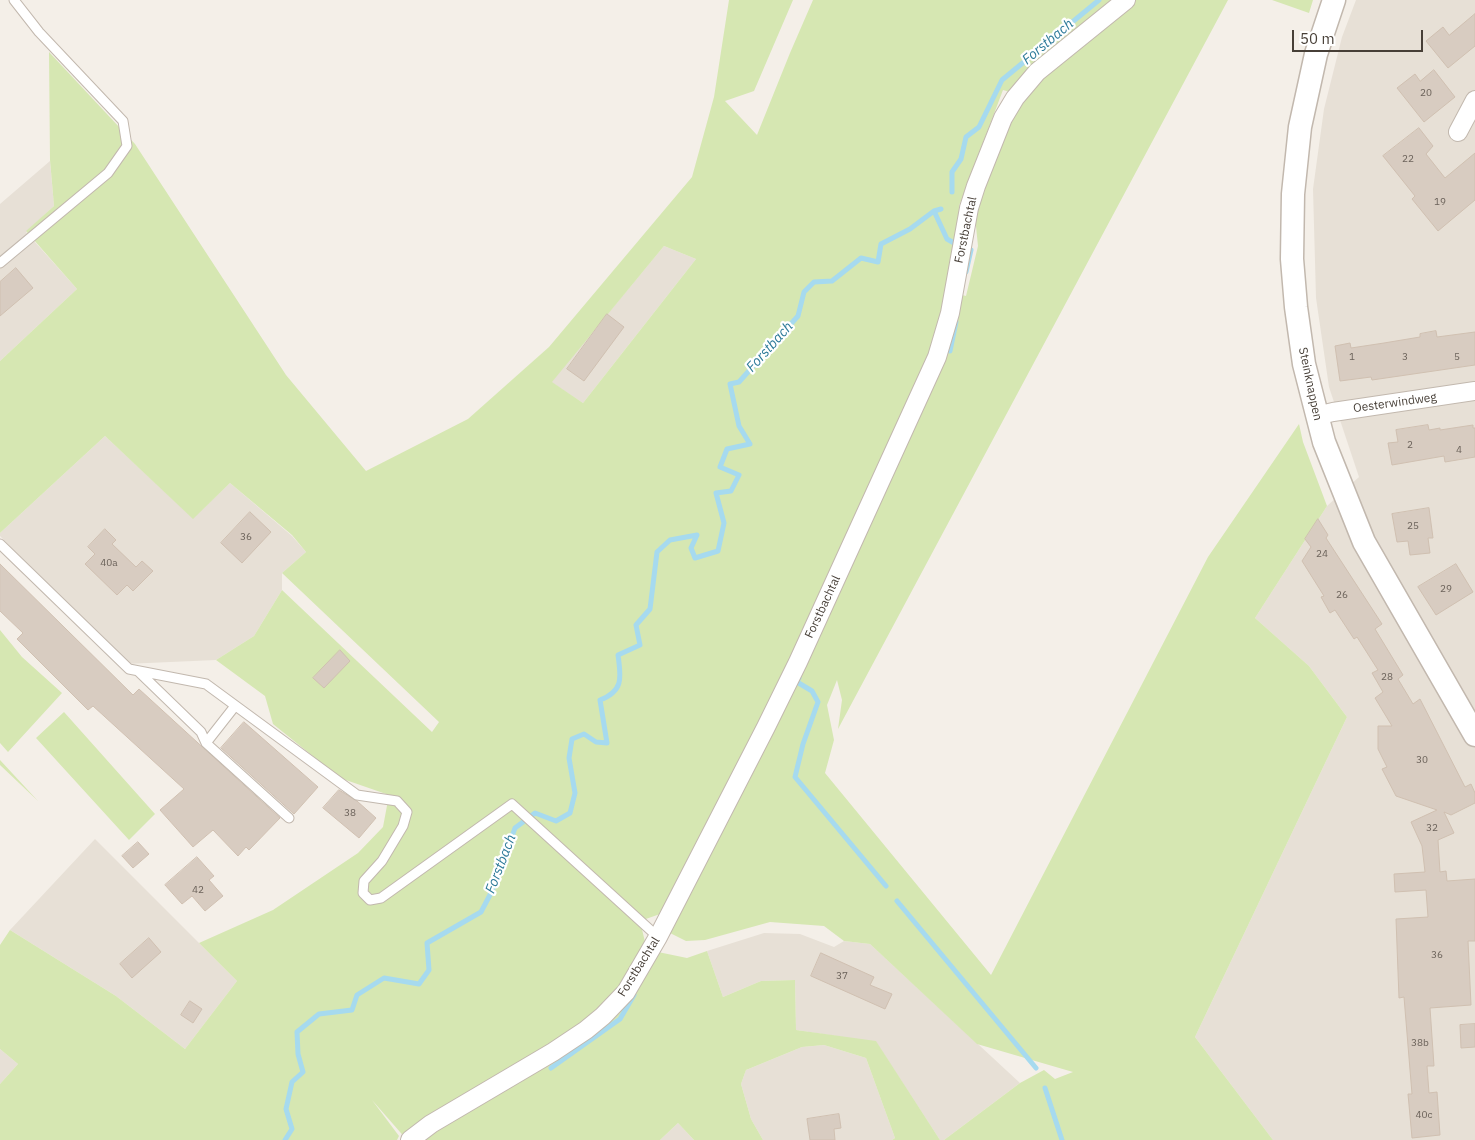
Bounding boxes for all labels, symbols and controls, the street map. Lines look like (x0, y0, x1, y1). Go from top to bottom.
water label: Forstbach (1019, 16, 1077, 68)
scale bar (1295, 20, 1426, 52)
text: 50 m (1300, 29, 1335, 48)
house number: 20 (1420, 87, 1432, 99)
house number: 22 (1402, 153, 1414, 165)
street label: Forstbachtal (952, 195, 980, 265)
house number: 19 (1434, 196, 1446, 208)
water label: Forstbach (743, 318, 797, 376)
street label: Steinknappen (1295, 346, 1325, 422)
house number: 1 (1349, 351, 1355, 363)
house number: 3 (1402, 351, 1408, 363)
house number: 5 (1454, 351, 1460, 363)
street label: Oesterwindweg (1352, 390, 1438, 416)
house number: 2 (1407, 439, 1413, 451)
house number: 4 (1456, 444, 1462, 456)
house number: 25 (1407, 520, 1419, 532)
house number: 36 (240, 531, 252, 543)
house number: 24 (1316, 548, 1328, 560)
house number: 40a (100, 557, 118, 569)
street label: Forstbachtal (802, 573, 844, 641)
house number: 29 (1440, 583, 1452, 595)
house number: 26 (1336, 589, 1348, 601)
house number: 28 (1381, 671, 1393, 683)
house number: 30 (1416, 754, 1428, 766)
house number: 38 (344, 807, 356, 819)
house number: 32 (1426, 822, 1438, 834)
water label: Forstbach (482, 832, 520, 896)
house number: 42 (192, 884, 204, 896)
street label: Forstbachtal (615, 935, 663, 999)
house number: 36 (1431, 949, 1443, 961)
house number: 37 (836, 970, 848, 982)
house number: 38b (1411, 1037, 1429, 1049)
house number: 40c (1415, 1109, 1433, 1121)

